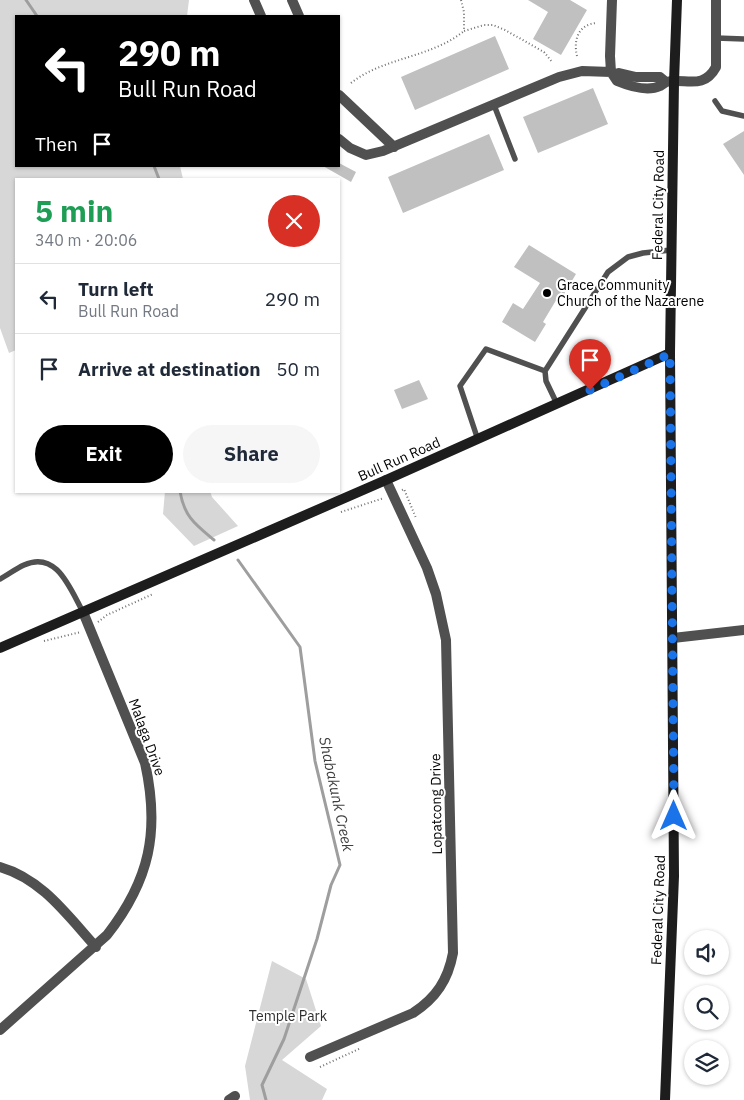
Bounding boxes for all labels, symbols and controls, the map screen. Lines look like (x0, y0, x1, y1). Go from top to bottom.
text: 290 m (118, 30, 221, 76)
icon: left (35, 35, 100, 100)
text: Bull Run Road (118, 74, 257, 103)
icon: arrive (88, 130, 116, 158)
text: Then (35, 132, 78, 156)
street label: Federal City Road (648, 150, 668, 260)
text: 5 min (35, 191, 113, 230)
button: close (268, 195, 320, 247)
text: 340 m · 20:06 (35, 230, 137, 250)
place label: Grace Community Church of the Nazarene (557, 276, 704, 310)
text: Turn left (78, 277, 154, 301)
icon: left (35, 285, 63, 313)
text: 290 m (265, 287, 320, 311)
marker: Grace Community Church of the Nazarene (541, 287, 553, 299)
text: Bull Run Road (78, 301, 179, 321)
pin (569, 339, 611, 390)
icon: arrive (576, 346, 604, 374)
icon: arrive (35, 355, 63, 383)
text: Arrive at destination (78, 357, 261, 381)
text: 50 m (276, 357, 320, 381)
button: Exit (35, 425, 173, 483)
button: Share (183, 425, 320, 483)
street label: Bull Run Road (355, 433, 443, 485)
street label: Malaga Drive (125, 696, 169, 778)
water label: Shabakunk Creek (315, 735, 358, 853)
street label: Lopatcong Drive (426, 753, 446, 855)
position arrow (647, 789, 699, 841)
street label: Federal City Road (647, 855, 669, 965)
map controls (684, 930, 729, 1085)
button: sound (684, 930, 729, 975)
button: search (684, 985, 729, 1030)
park label: Temple Park (249, 1007, 328, 1025)
button: layers (684, 1040, 729, 1085)

